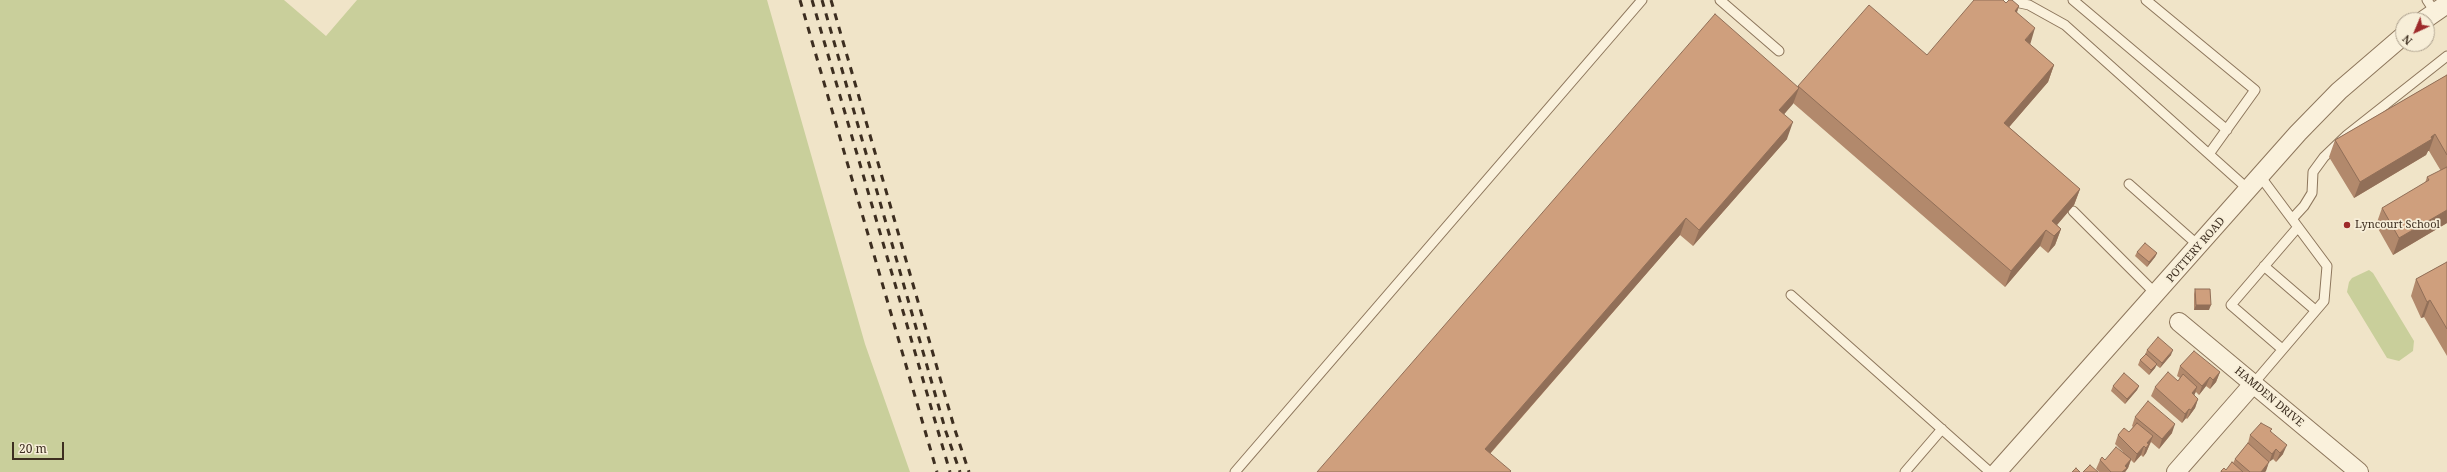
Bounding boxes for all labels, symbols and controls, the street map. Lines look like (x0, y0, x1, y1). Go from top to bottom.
north arrow (2395, 12, 2435, 52)
text: N (2399, 32, 2415, 49)
street label: POTTERY ROAD (2164, 215, 2228, 285)
place label: Lyncourt School (2355, 218, 2440, 232)
marker: Lyncourt School (2342, 220, 2352, 230)
street label: HAMDEN DRIVE (2232, 364, 2306, 430)
scale bar (14, 434, 66, 460)
text: 20 m (19, 440, 47, 457)

